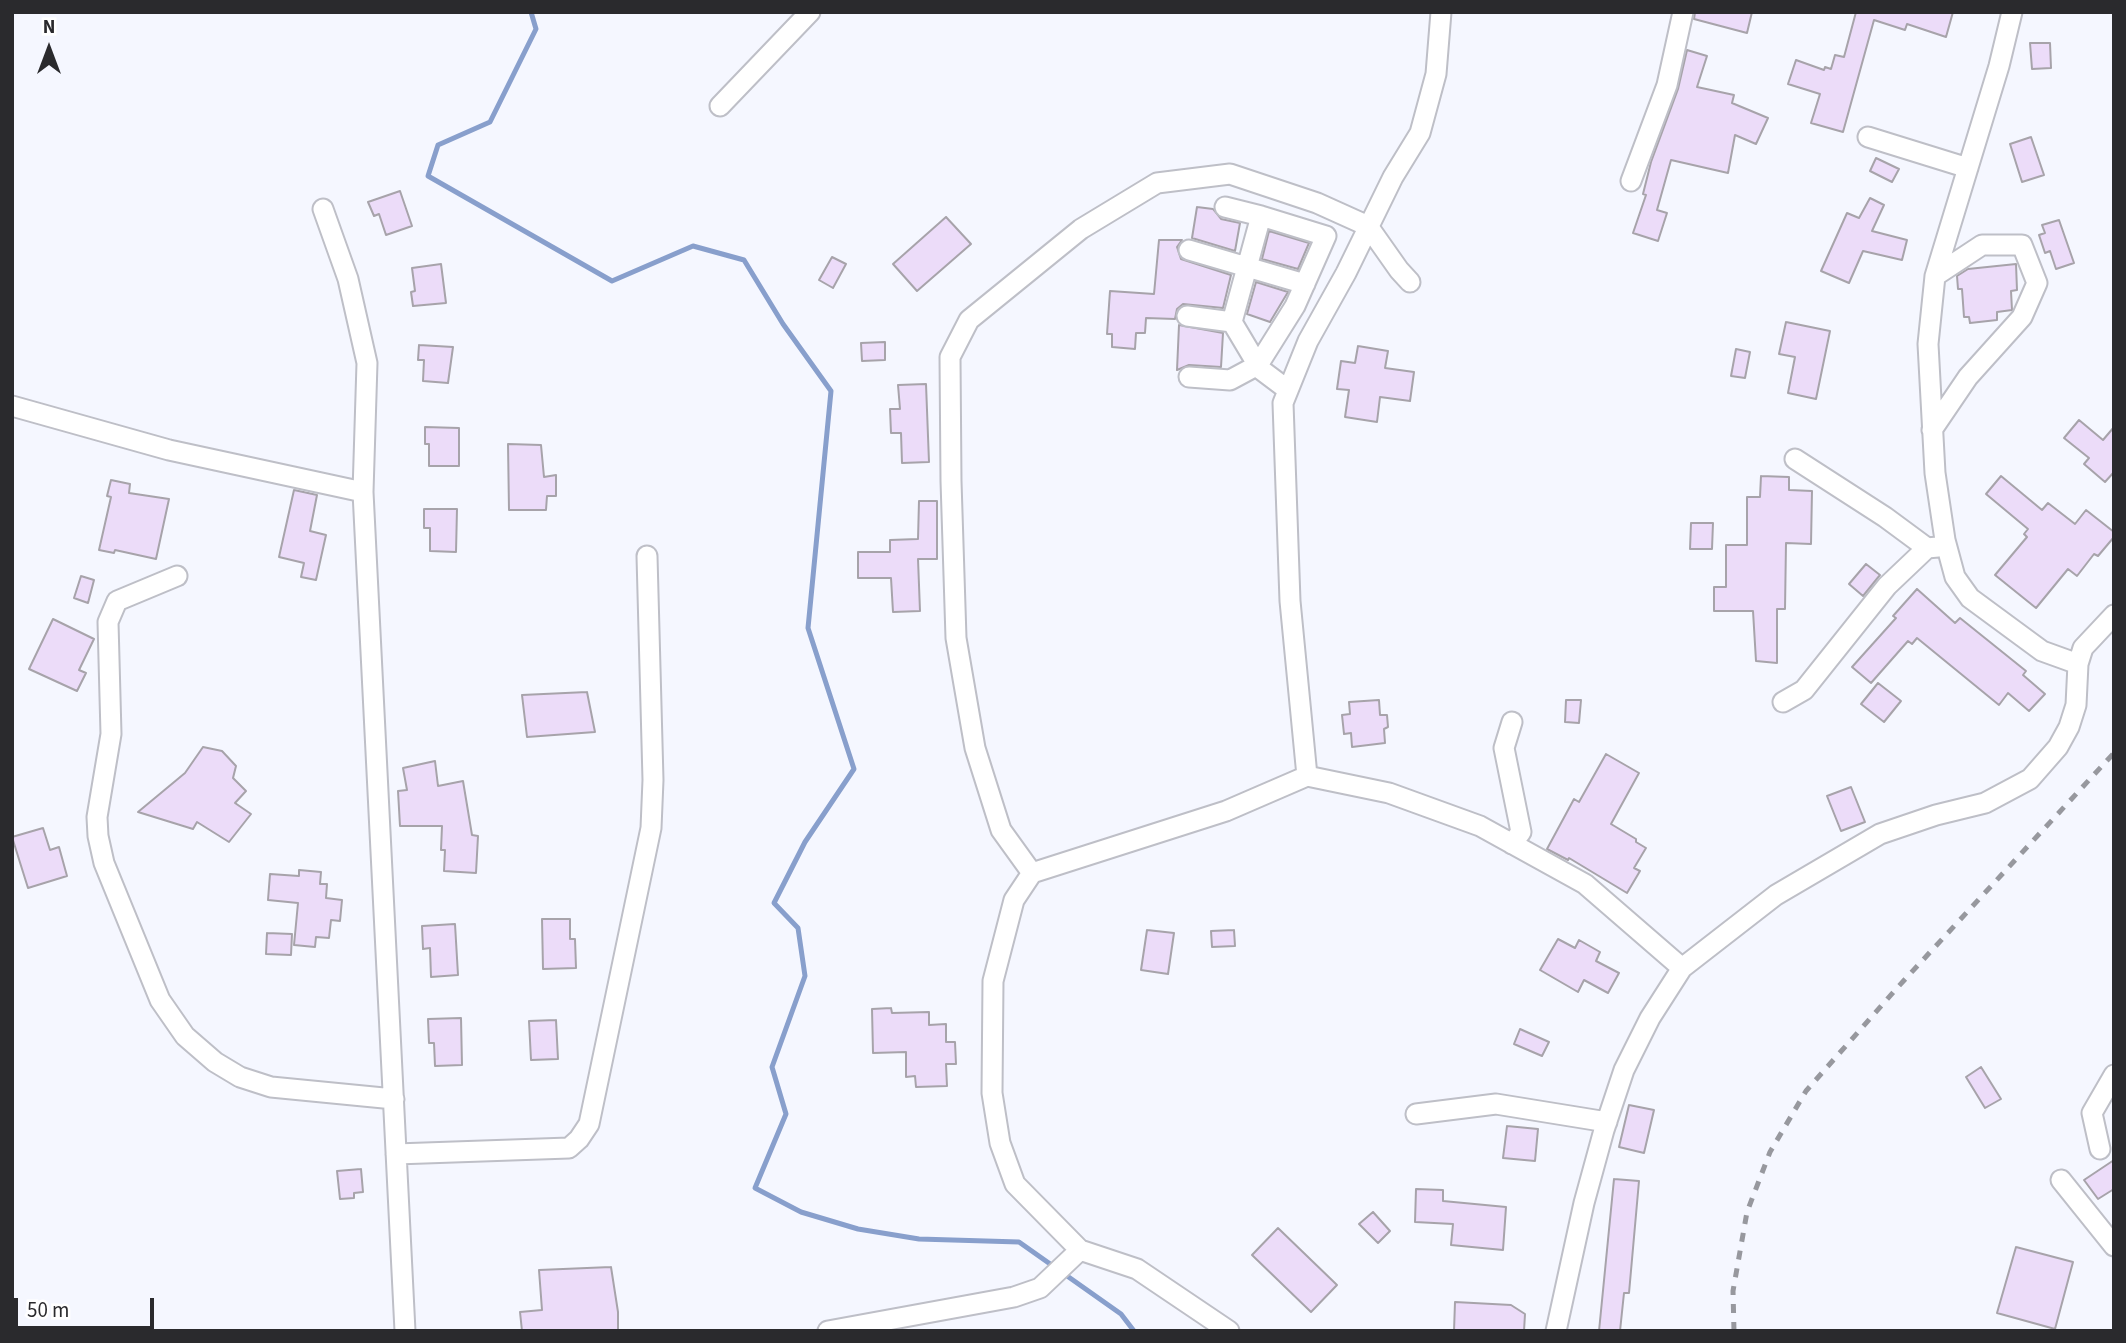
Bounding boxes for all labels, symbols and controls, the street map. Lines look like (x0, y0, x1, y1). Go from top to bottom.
north arrow (14, 14, 84, 84)
text: N (43, 14, 55, 41)
scale bar (18, 1284, 158, 1328)
text: 50 m (27, 1295, 69, 1325)

